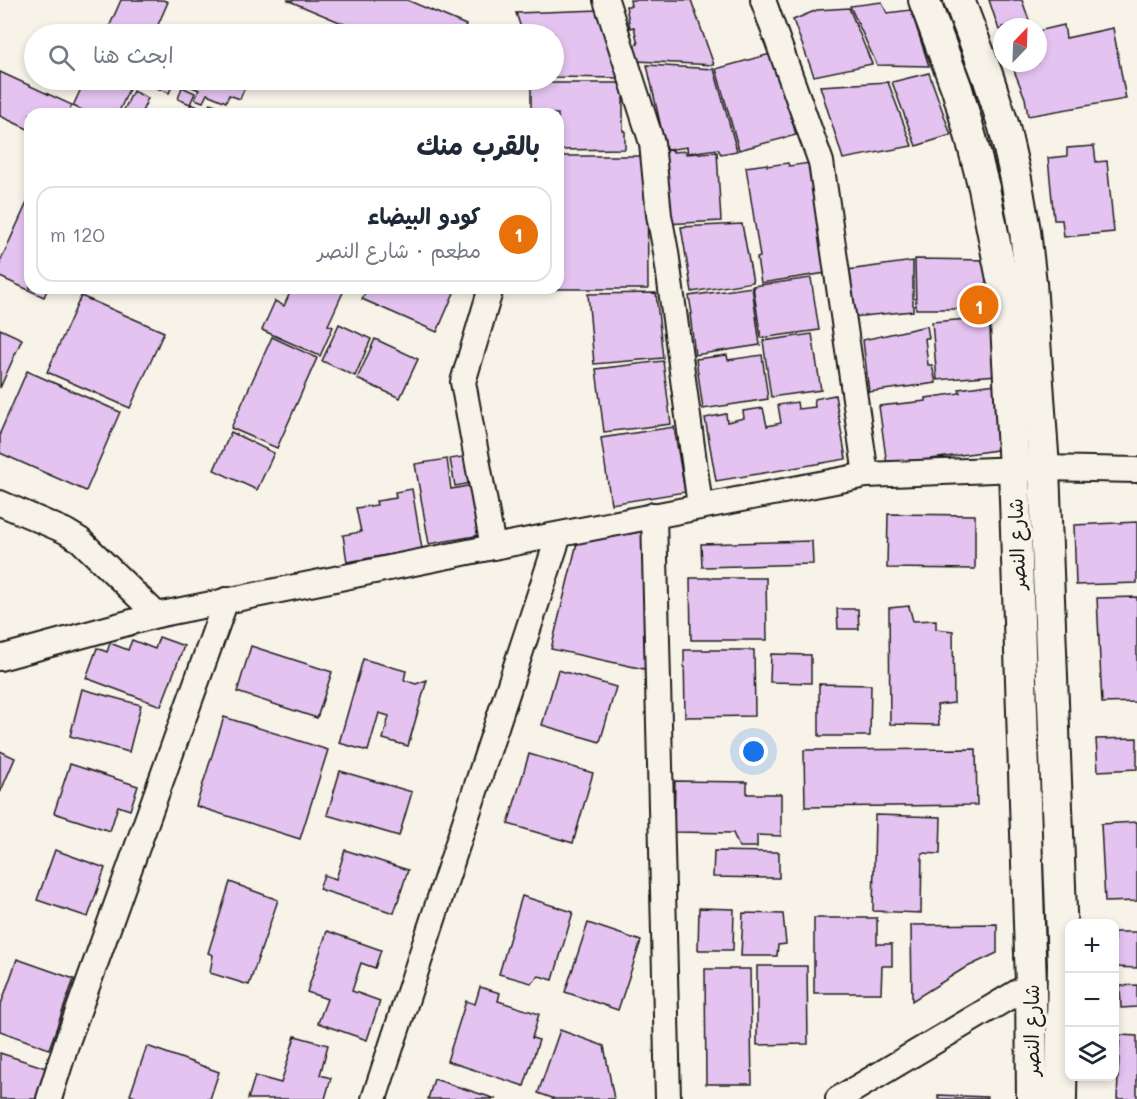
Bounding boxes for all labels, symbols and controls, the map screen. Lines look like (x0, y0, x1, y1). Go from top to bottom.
north arrow (993, 18, 1047, 72)
search box (24, 24, 564, 90)
text: ابحث هنا (93, 40, 174, 69)
icon: search (45, 41, 78, 74)
text: بالقرب منك (417, 128, 540, 162)
text: كودو البيضاء (367, 201, 481, 230)
text: 120 m (50, 221, 105, 247)
text: 1 (514, 221, 523, 247)
text: مطعم · شارع النصر (318, 237, 481, 263)
pin: 1 (960, 282, 998, 328)
street label: شارع النصر (1001, 498, 1033, 592)
your location (739, 737, 768, 766)
map controls (1065, 919, 1119, 1081)
button: + (1065, 919, 1119, 973)
button: − (1065, 973, 1119, 1027)
street label: شارع النصر (1018, 984, 1046, 1078)
button: layers (1065, 1027, 1119, 1081)

